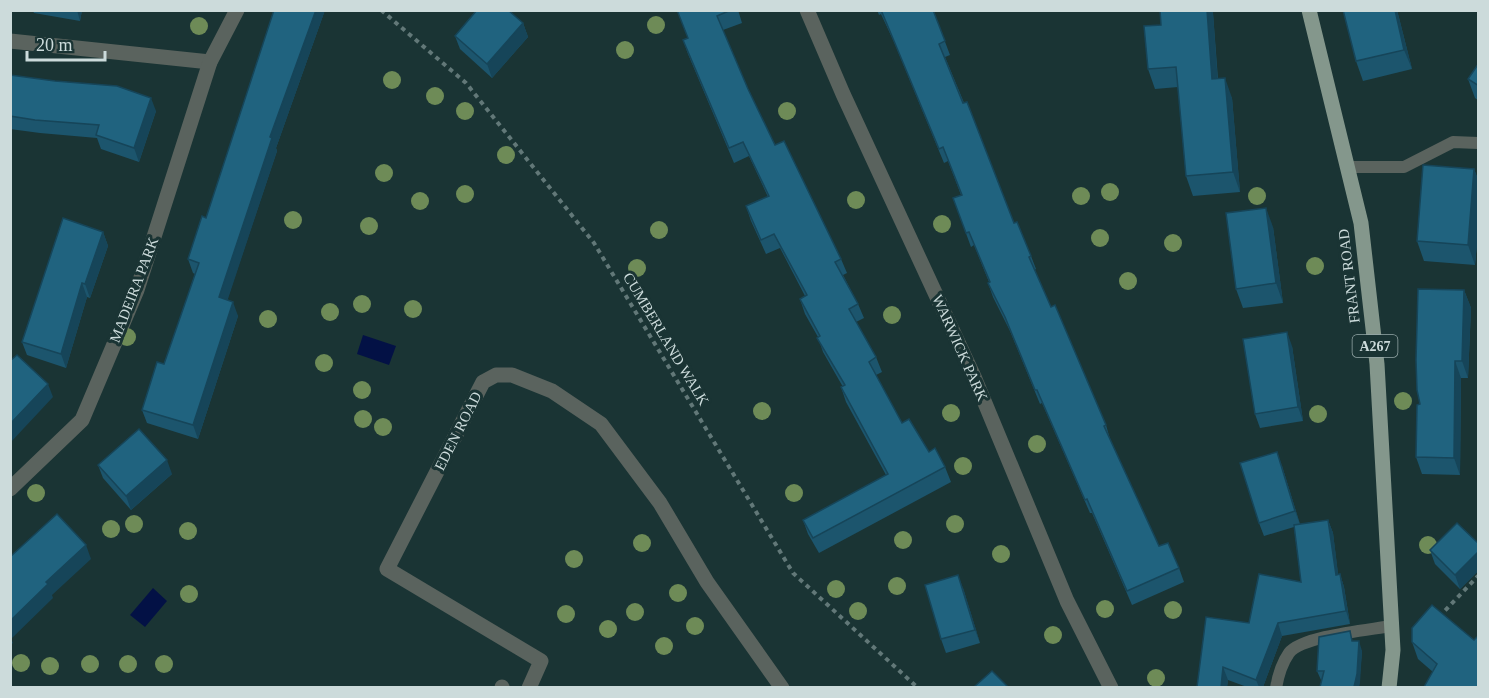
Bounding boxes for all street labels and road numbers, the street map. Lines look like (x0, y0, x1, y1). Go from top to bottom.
street label: FRANT ROAD (1335, 228, 1363, 324)
street label: MADEIRA PARK (107, 235, 162, 345)
street label: CUMBERLAND WALK (620, 270, 712, 408)
street label: WARWICK PARK (929, 292, 991, 404)
road number: A267 (1352, 335, 1398, 357)
street label: EDEN ROAD (431, 389, 485, 473)

